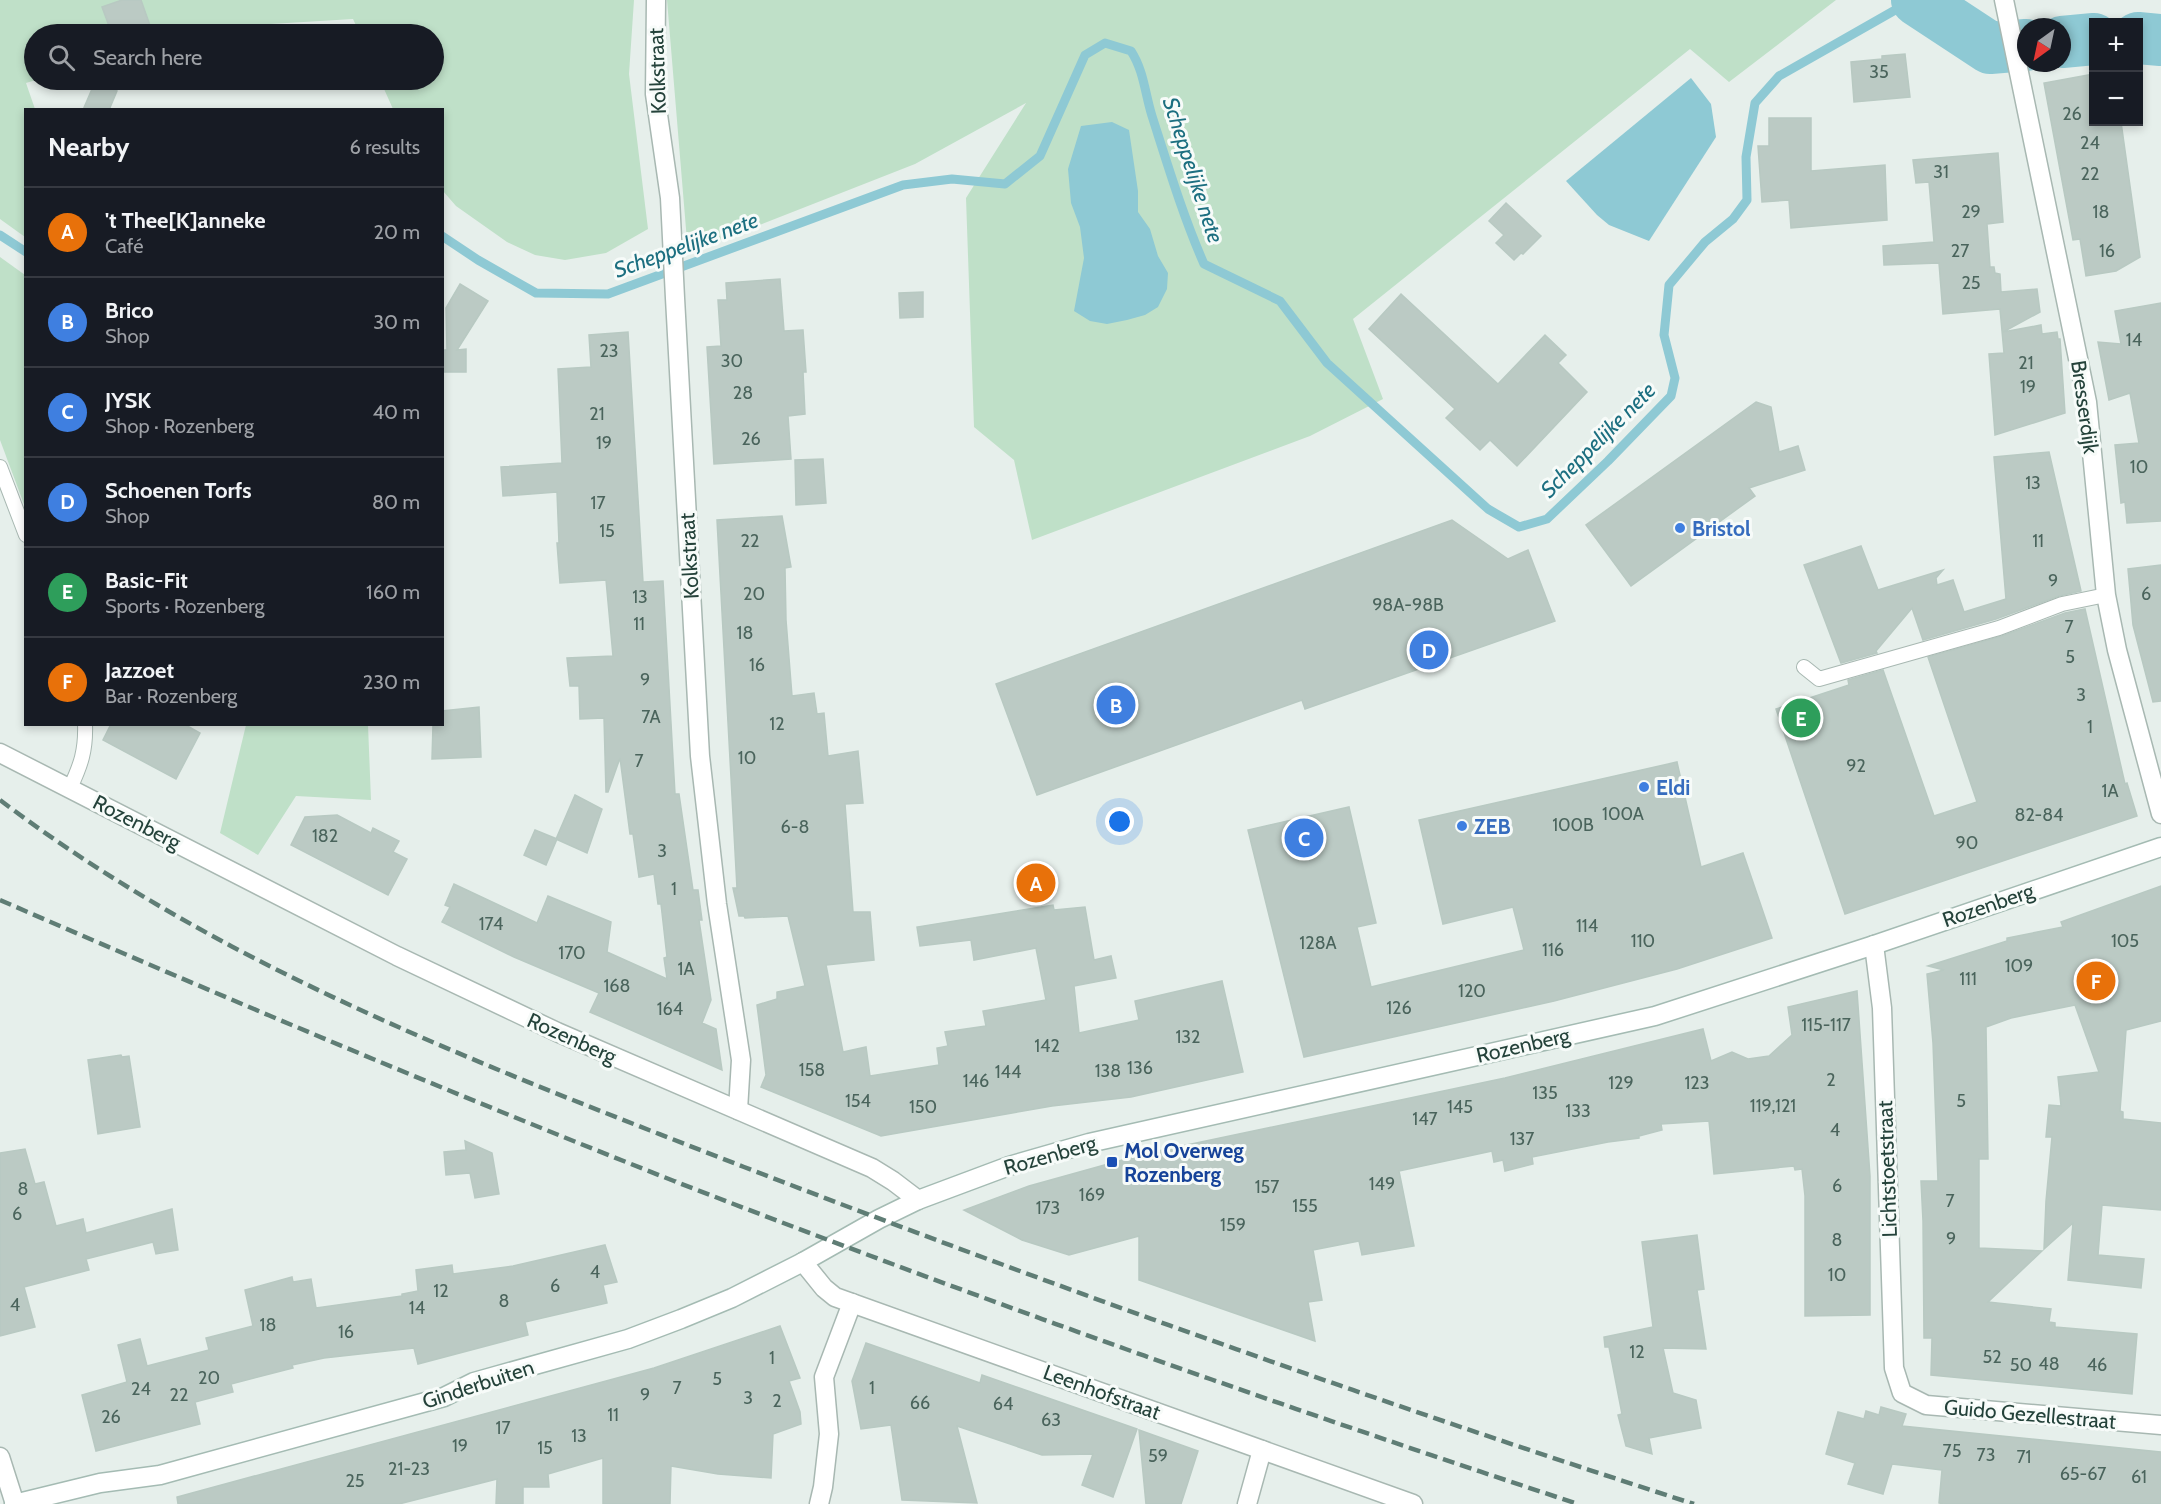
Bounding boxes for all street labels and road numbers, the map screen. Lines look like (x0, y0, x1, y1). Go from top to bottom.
street label: Kolkstraat (643, 27, 671, 115)
street label: Bresserdijk (2065, 359, 2104, 456)
street label: Kolkstraat (674, 512, 704, 600)
street label: Rozenberg (89, 789, 186, 855)
street label: Rozenberg (1939, 878, 2038, 932)
street label: Rozenberg (523, 1007, 621, 1069)
street label: Rozenberg (1474, 1022, 1573, 1068)
street label: Lichtstoetstraat (1872, 1100, 1902, 1238)
street label: Rozenberg (1001, 1130, 1100, 1180)
street label: Ginderbuiten (419, 1354, 537, 1414)
street label: Leenhofstraat (1040, 1359, 1164, 1425)
street label: Guido Gezellestraat (1943, 1394, 2117, 1434)

